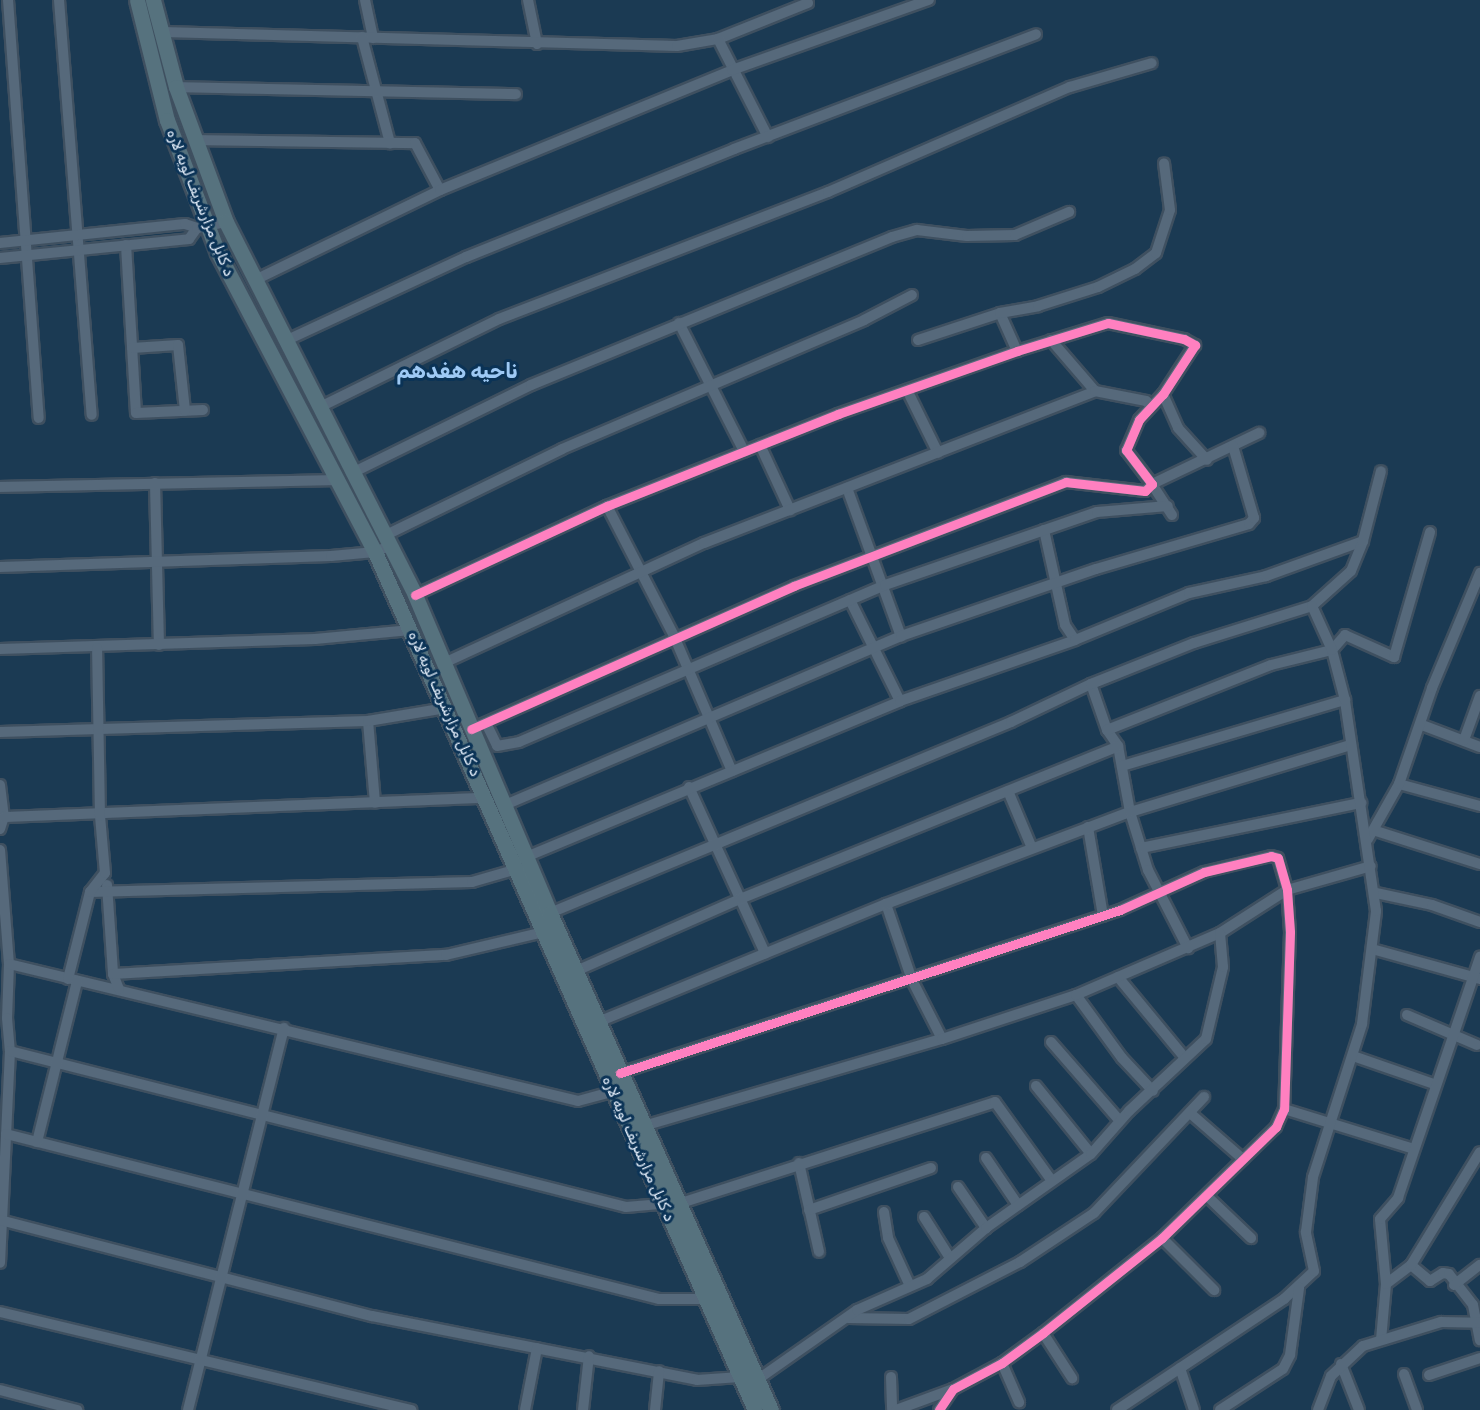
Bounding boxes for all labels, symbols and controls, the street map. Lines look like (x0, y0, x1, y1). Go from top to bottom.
street label: د کابل مزارشریف لویه لاره (162, 127, 238, 279)
district label: ناحیه هفدهم (396, 358, 518, 384)
street label: د کابل مزارشریف لویه لاره (404, 629, 484, 779)
street label: د کابل مزارشریف لویه لاره (598, 1074, 678, 1224)

